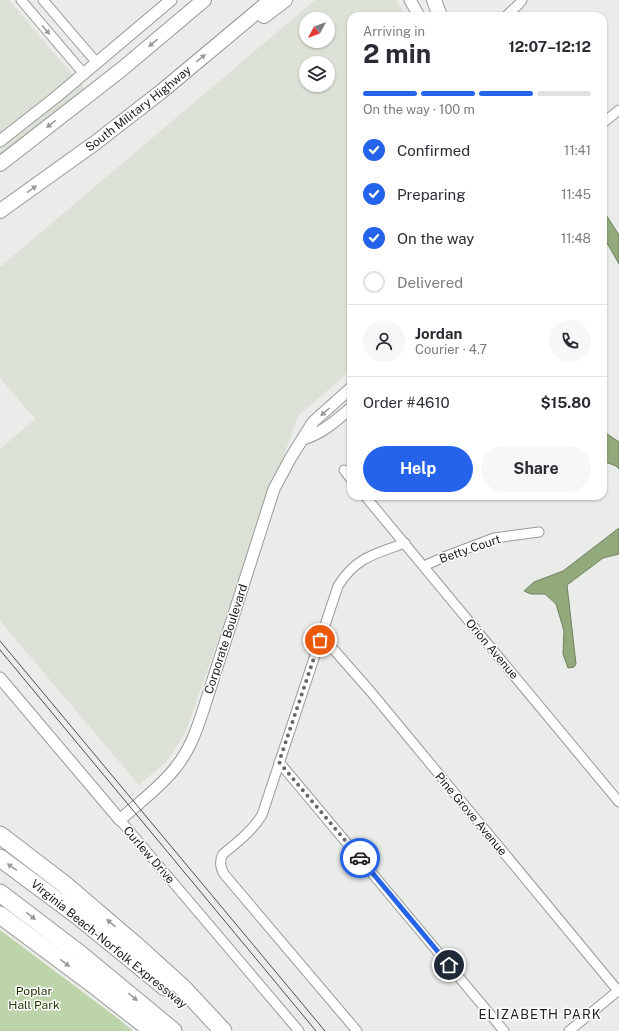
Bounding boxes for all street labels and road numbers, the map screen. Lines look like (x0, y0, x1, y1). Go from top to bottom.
street label: South Military Highway (83, 62, 194, 155)
street label: Betty Court (438, 532, 503, 566)
street label: Corporate Boulevard (202, 582, 250, 696)
street label: Orion Avenue (463, 616, 521, 682)
street label: Pine Grove Avenue (432, 770, 510, 859)
street label: Curlew Drive (120, 824, 178, 887)
street label: Virginia Beach-Norfolk Expressway (28, 877, 190, 1012)

